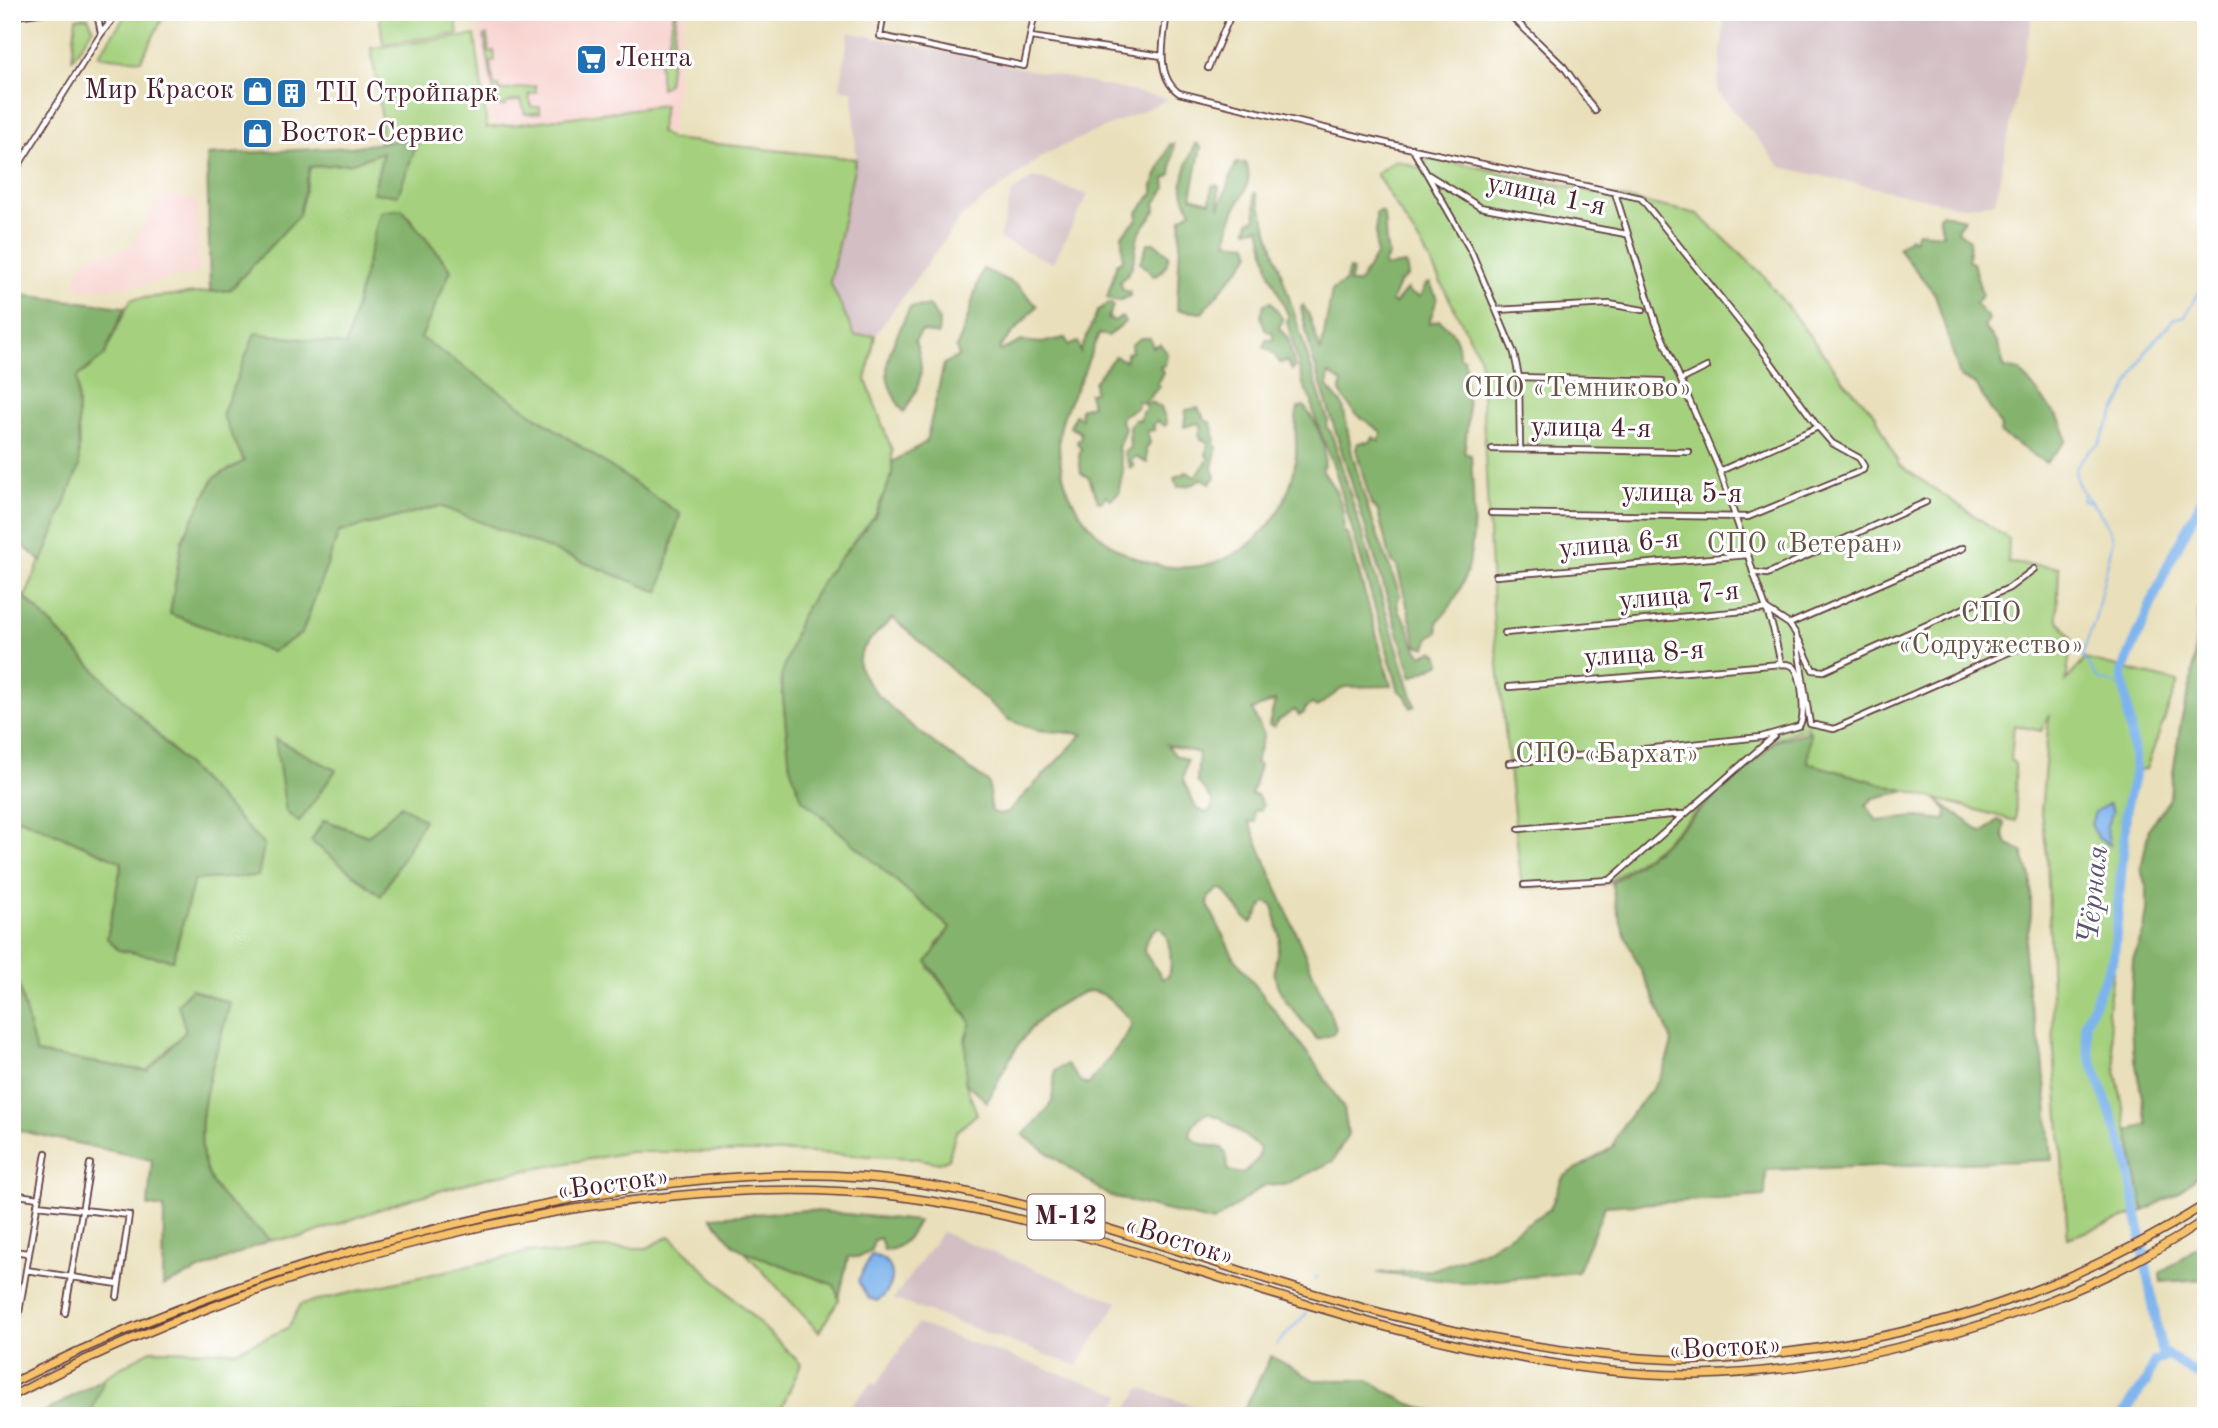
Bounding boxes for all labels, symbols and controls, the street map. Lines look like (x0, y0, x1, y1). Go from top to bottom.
supermarket icon: Лента (575, 42, 609, 76)
place label: Лента (615, 45, 692, 73)
shop icon: Мир Красок (240, 74, 274, 108)
place label: Мир Красок (84, 77, 234, 105)
building icon: ТЦ Стройпарк (275, 77, 309, 111)
place label: ТЦ Стройпарк (315, 80, 498, 108)
shop icon: Восток-Сервис (240, 117, 274, 151)
place label: Восток-Сервис (280, 120, 464, 148)
street label: улица 1-я (1484, 170, 1608, 222)
park label: СПО «Темниково» (1464, 375, 1692, 403)
street label: улица 4-я (1530, 414, 1652, 444)
street label: улица 5-я (1621, 479, 1743, 509)
street label: улица 6-я (1558, 526, 1680, 564)
park label: СПО «Ветеран» (1706, 531, 1904, 559)
street label: улица 7-я (1618, 578, 1740, 616)
park label: СПО «Содружество» (1898, 600, 2084, 660)
street label: улица 8-я (1583, 637, 1705, 673)
park label: СПО «Бархат» (1515, 741, 1699, 769)
water label: Чёрная (2074, 844, 2114, 946)
street label: «Восток» (555, 1163, 671, 1207)
road number: М-12 (1028, 1194, 1104, 1240)
street label: «Восток» (1121, 1212, 1237, 1272)
street label: «Восток» (1668, 1332, 1782, 1366)

